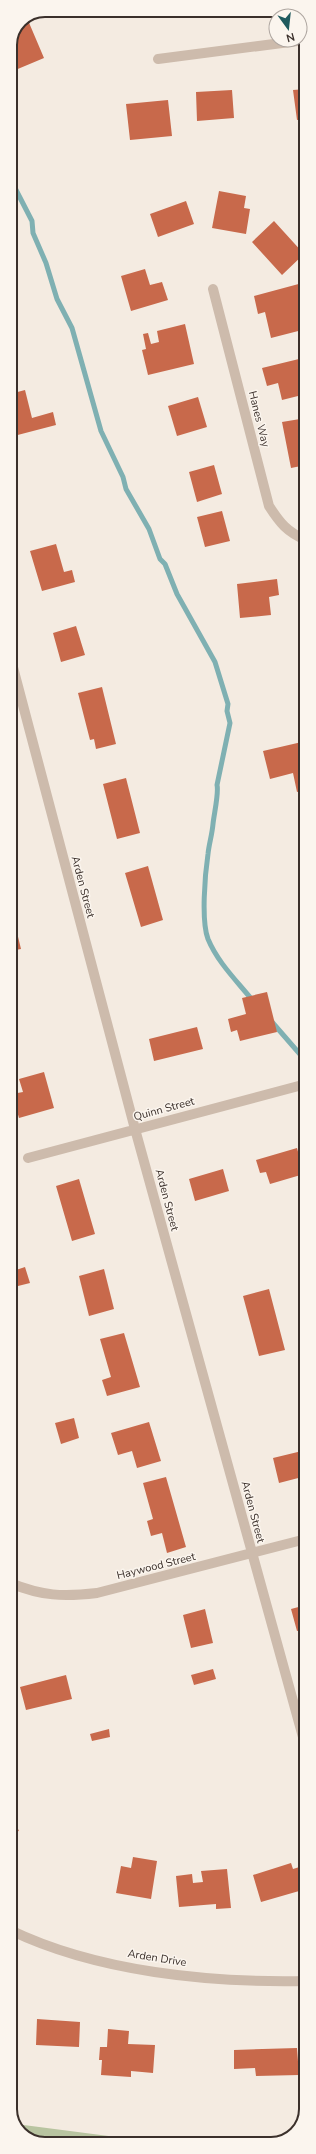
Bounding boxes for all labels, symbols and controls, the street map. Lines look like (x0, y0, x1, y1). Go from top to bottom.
north arrow (268, 8, 308, 48)
text: N (285, 29, 296, 45)
street label: Hanes Way (245, 389, 273, 449)
street label: Arden Street (68, 855, 98, 920)
street label: Quinn Street (132, 1094, 196, 1124)
street label: Arden Street (152, 1168, 182, 1233)
street label: Arden Street (238, 1480, 268, 1545)
street label: Haywood Street (115, 1549, 197, 1583)
street label: Arden Drive (127, 1946, 188, 1970)

